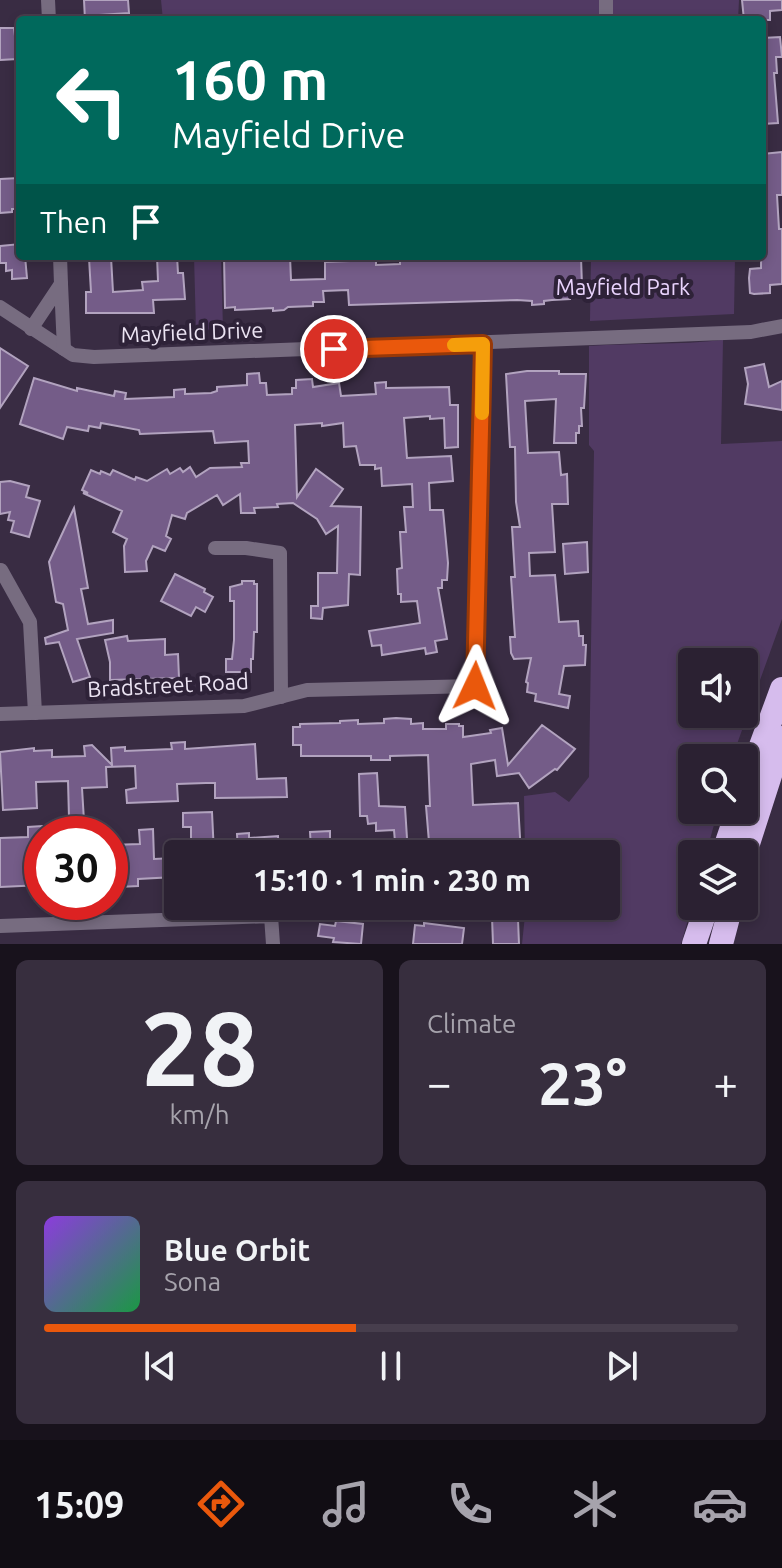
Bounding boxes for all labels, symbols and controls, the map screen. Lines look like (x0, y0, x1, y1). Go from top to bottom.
icon: left (40, 48, 144, 152)
text: 160 m (172, 48, 328, 111)
text: Mayfield Drive (172, 114, 405, 155)
icon: arrive (124, 200, 168, 244)
text: Then (40, 205, 108, 239)
park label: Mayfield Park (556, 274, 690, 299)
pin (300, 315, 368, 383)
street label: Mayfield Drive (120, 317, 264, 346)
icon: arrive (312, 327, 356, 371)
position arrow (433, 644, 517, 728)
map controls (678, 648, 758, 920)
button: sound (678, 648, 758, 728)
street label: Bradstreet Road (87, 668, 249, 701)
button: search (678, 744, 758, 824)
speed limit sign: 30 (24, 816, 128, 920)
button: layers (678, 840, 758, 920)
text: 15:10 · 1 min · 230 m (253, 863, 531, 897)
text: 28 (141, 989, 258, 1106)
text: Climate (427, 1009, 516, 1038)
text: 23° (538, 1049, 627, 1116)
text: − (427, 1058, 452, 1107)
text: + (713, 1058, 738, 1107)
text: km/h (169, 1100, 230, 1129)
text: Blue Orbit (164, 1233, 310, 1267)
text: Sona (164, 1267, 221, 1296)
icon: previous (138, 1344, 182, 1388)
icon: pause (369, 1344, 413, 1388)
icon: next (600, 1344, 644, 1388)
icon: directions (193, 1476, 249, 1532)
icon: music (318, 1476, 374, 1532)
icon: phone (442, 1476, 498, 1532)
icon: climate (567, 1476, 623, 1532)
icon: car (692, 1476, 748, 1532)
text: 15:09 (34, 1484, 124, 1525)

